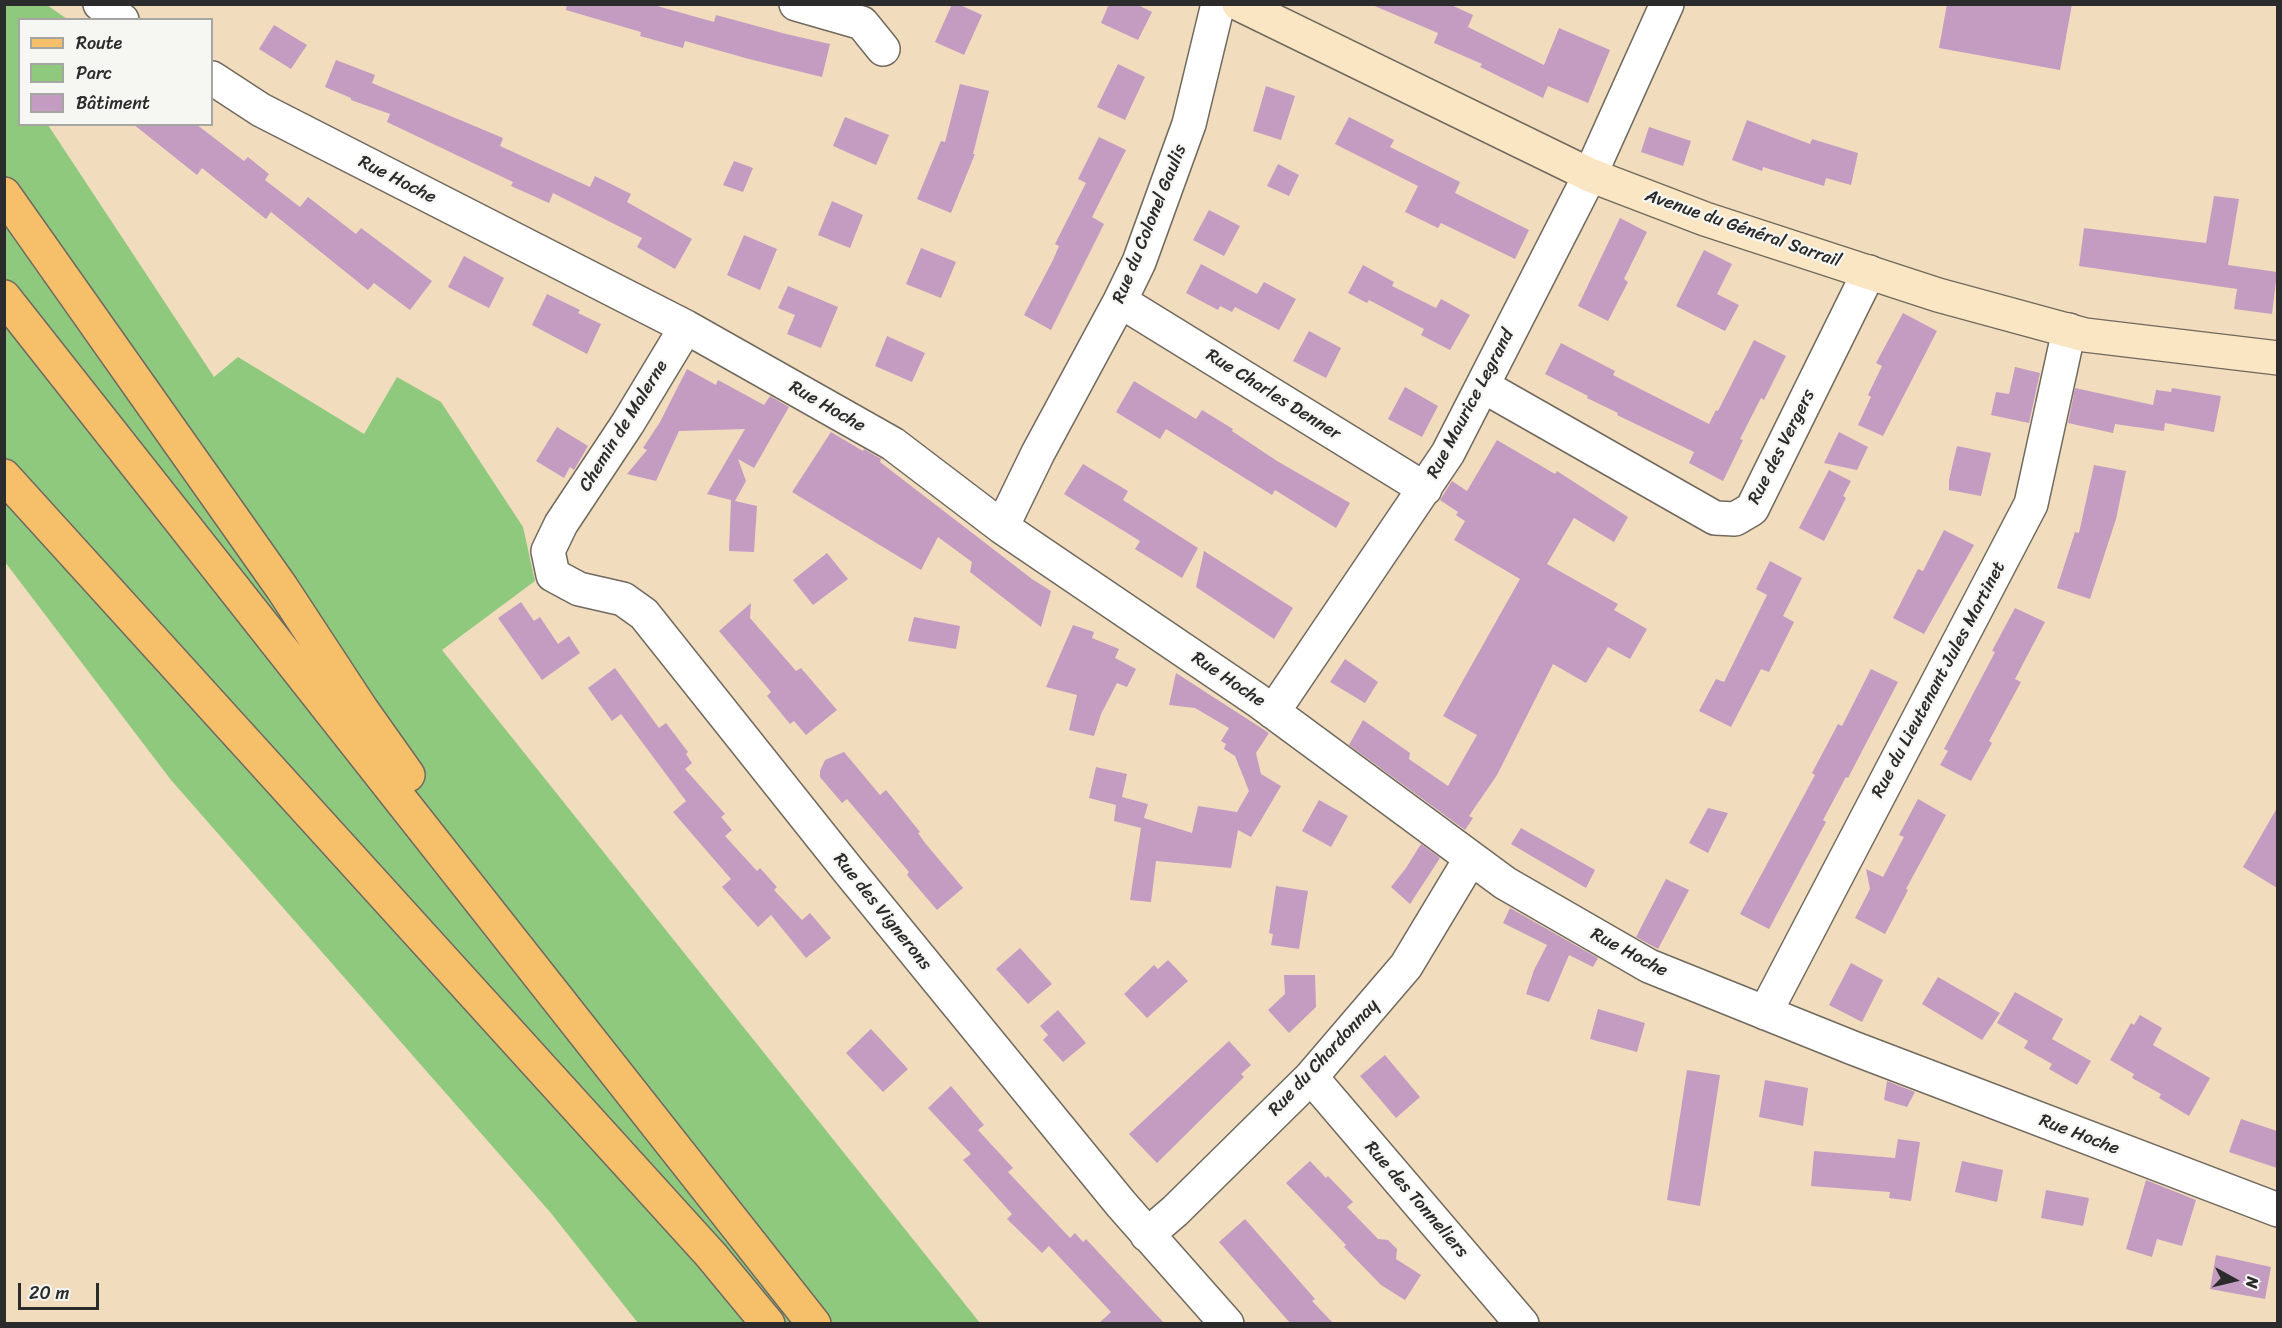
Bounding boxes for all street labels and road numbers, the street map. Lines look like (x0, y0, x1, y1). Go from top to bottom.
street label: Rue du Colonel Gaulis (1108, 141, 1192, 307)
street label: Rue Hoche (355, 151, 439, 209)
street label: Avenue du Général Sarrail (1642, 185, 1844, 273)
street label: Rue Maurice Legrand (1423, 326, 1519, 482)
street label: Rue Charles Denner (1202, 345, 1344, 445)
street label: Chemin de Malerne (575, 356, 673, 496)
street label: Rue Hoche (785, 377, 869, 437)
street label: Rue des Vergers (1744, 386, 1820, 508)
street label: Rue du Lieutenant Jules Martinet (1867, 558, 2011, 802)
street label: Rue Hoche (1187, 648, 1269, 712)
street label: Rue des Vignerons (828, 849, 936, 975)
street label: Rue Hoche (1587, 924, 1671, 982)
street label: Rue du Chardonnay (1264, 995, 1384, 1121)
street label: Rue Hoche (2036, 1110, 2122, 1160)
street label: Rue des Tonneliers (1359, 1137, 1473, 1263)

